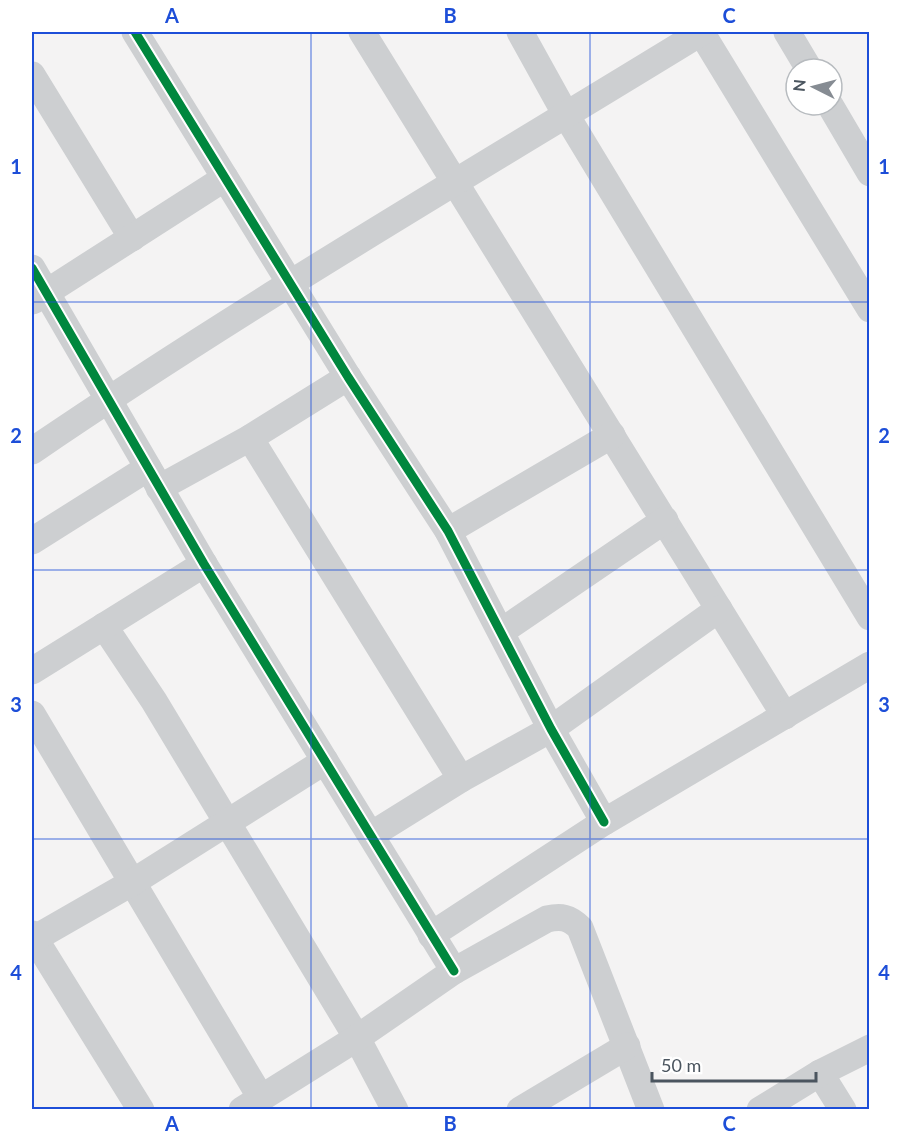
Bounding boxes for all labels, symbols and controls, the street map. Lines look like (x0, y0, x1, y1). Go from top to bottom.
text: A (164, 3, 179, 27)
text: B (443, 3, 457, 27)
text: C (722, 3, 736, 27)
north arrow (784, 57, 844, 117)
text: N (788, 78, 809, 93)
text: 1 (10, 154, 22, 178)
text: 1 (878, 154, 890, 178)
text: 2 (10, 423, 22, 447)
text: 2 (878, 423, 890, 447)
text: 3 (10, 692, 22, 716)
text: 3 (878, 692, 890, 716)
text: 4 (10, 960, 22, 984)
text: 4 (878, 960, 890, 984)
scale bar (652, 1045, 816, 1083)
text: 50 m (661, 1054, 701, 1076)
text: A (164, 1111, 179, 1135)
text: B (443, 1111, 457, 1135)
text: C (722, 1111, 736, 1135)

